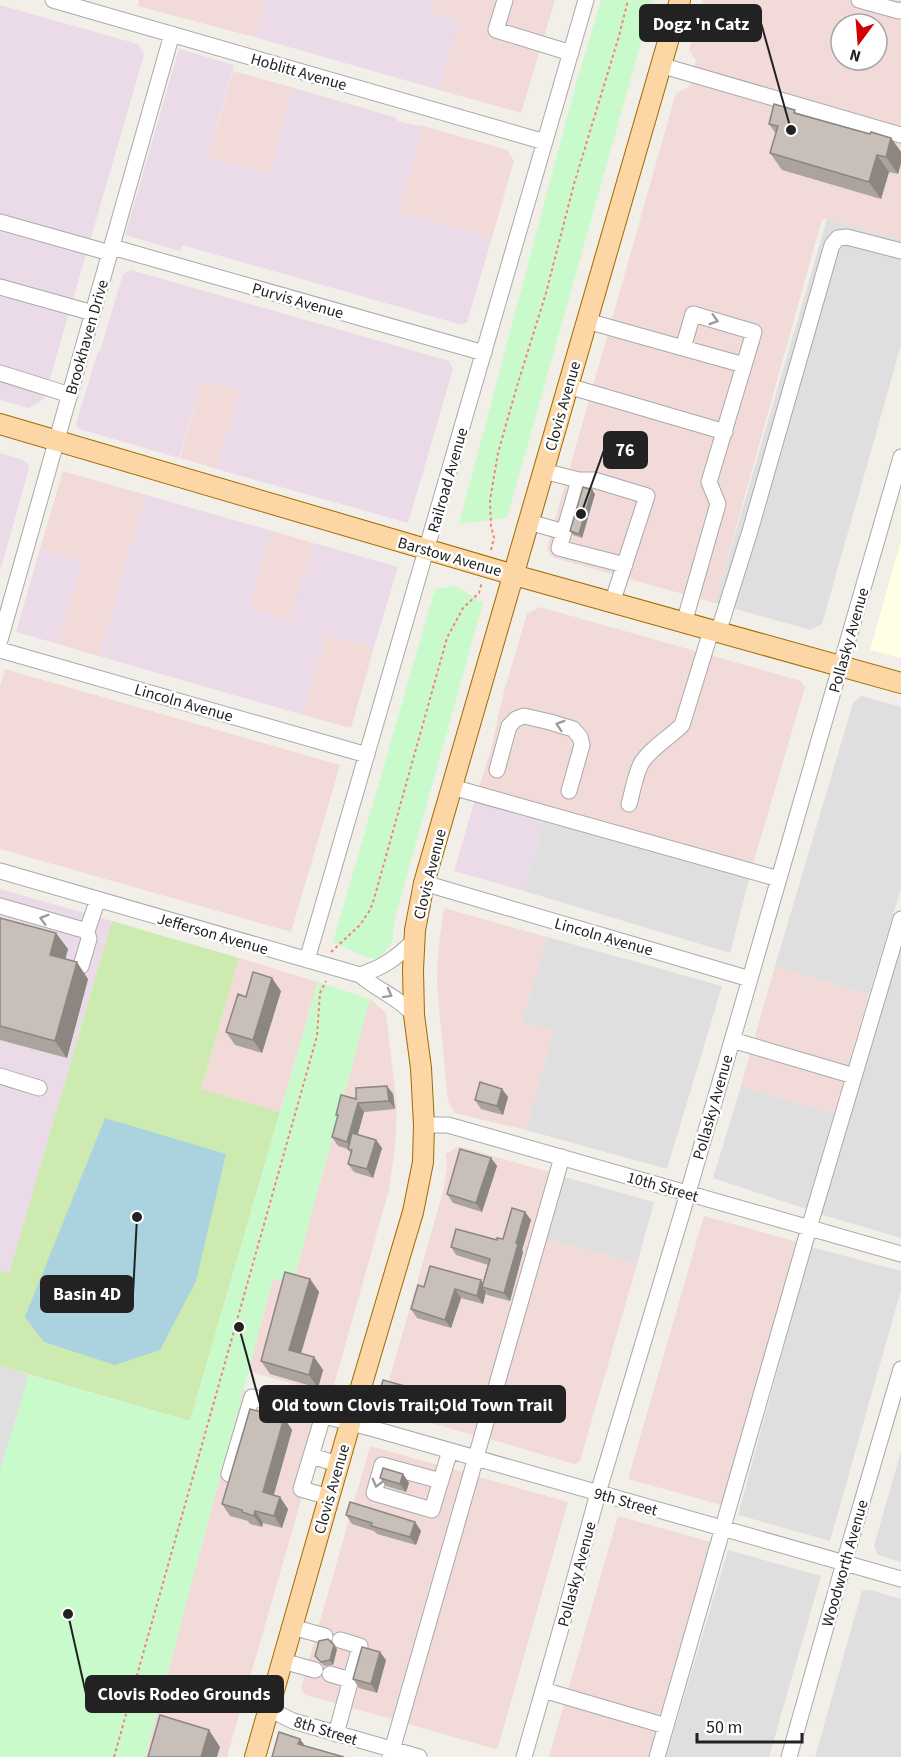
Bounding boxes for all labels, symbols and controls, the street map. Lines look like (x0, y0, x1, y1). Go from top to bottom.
callout: Dogz 'n Catz (640, 5, 761, 41)
text: Dogz 'n Catz (653, 12, 749, 37)
north arrow (829, 12, 889, 72)
text: N (847, 43, 863, 67)
street label: Hoblitt Avenue (248, 48, 349, 96)
street label: Brookhaven Drive (60, 277, 114, 397)
street label: Purvis Avenue (249, 277, 346, 325)
one-way arrow (708, 313, 719, 325)
street label: Clovis Avenue (540, 359, 586, 454)
street label: Railroad Avenue (422, 425, 473, 535)
callout: 76 (604, 432, 647, 468)
text: 76 (615, 438, 635, 463)
street label: Barstow Avenue (395, 532, 504, 582)
street label: Pollasky Avenue (823, 585, 874, 695)
street label: Lincoln Avenue (132, 678, 236, 728)
one-way arrow (555, 720, 566, 732)
street label: Clovis Avenue (408, 827, 452, 922)
street label: Jefferson Avenue (155, 908, 271, 960)
street label: Lincoln Avenue (552, 912, 656, 962)
one-way arrow (39, 914, 50, 926)
one-way arrow (382, 987, 392, 998)
street label: Pollasky Avenue (687, 1052, 738, 1162)
street label: 10th Street (624, 1166, 702, 1208)
callout: Basin 4D (41, 1276, 133, 1312)
text: Basin 4D (53, 1282, 121, 1307)
callout: Old town Clovis Trail;Old Town Trail (260, 1386, 565, 1422)
text: Old town Clovis Trail;Old Town Trail (271, 1393, 553, 1418)
street label: Clovis Avenue (309, 1442, 355, 1537)
one-way arrow (372, 1477, 384, 1488)
street label: 9th Street (591, 1482, 661, 1522)
street label: Woodworth Avenue (816, 1497, 874, 1629)
street label: Pollasky Avenue (552, 1519, 602, 1629)
callout: Clovis Rodeo Grounds (86, 1676, 283, 1712)
text: Clovis Rodeo Grounds (98, 1682, 270, 1707)
scale bar (697, 1706, 802, 1744)
street label: 8th Street (291, 1711, 361, 1751)
text: 50 m (706, 1715, 742, 1740)

